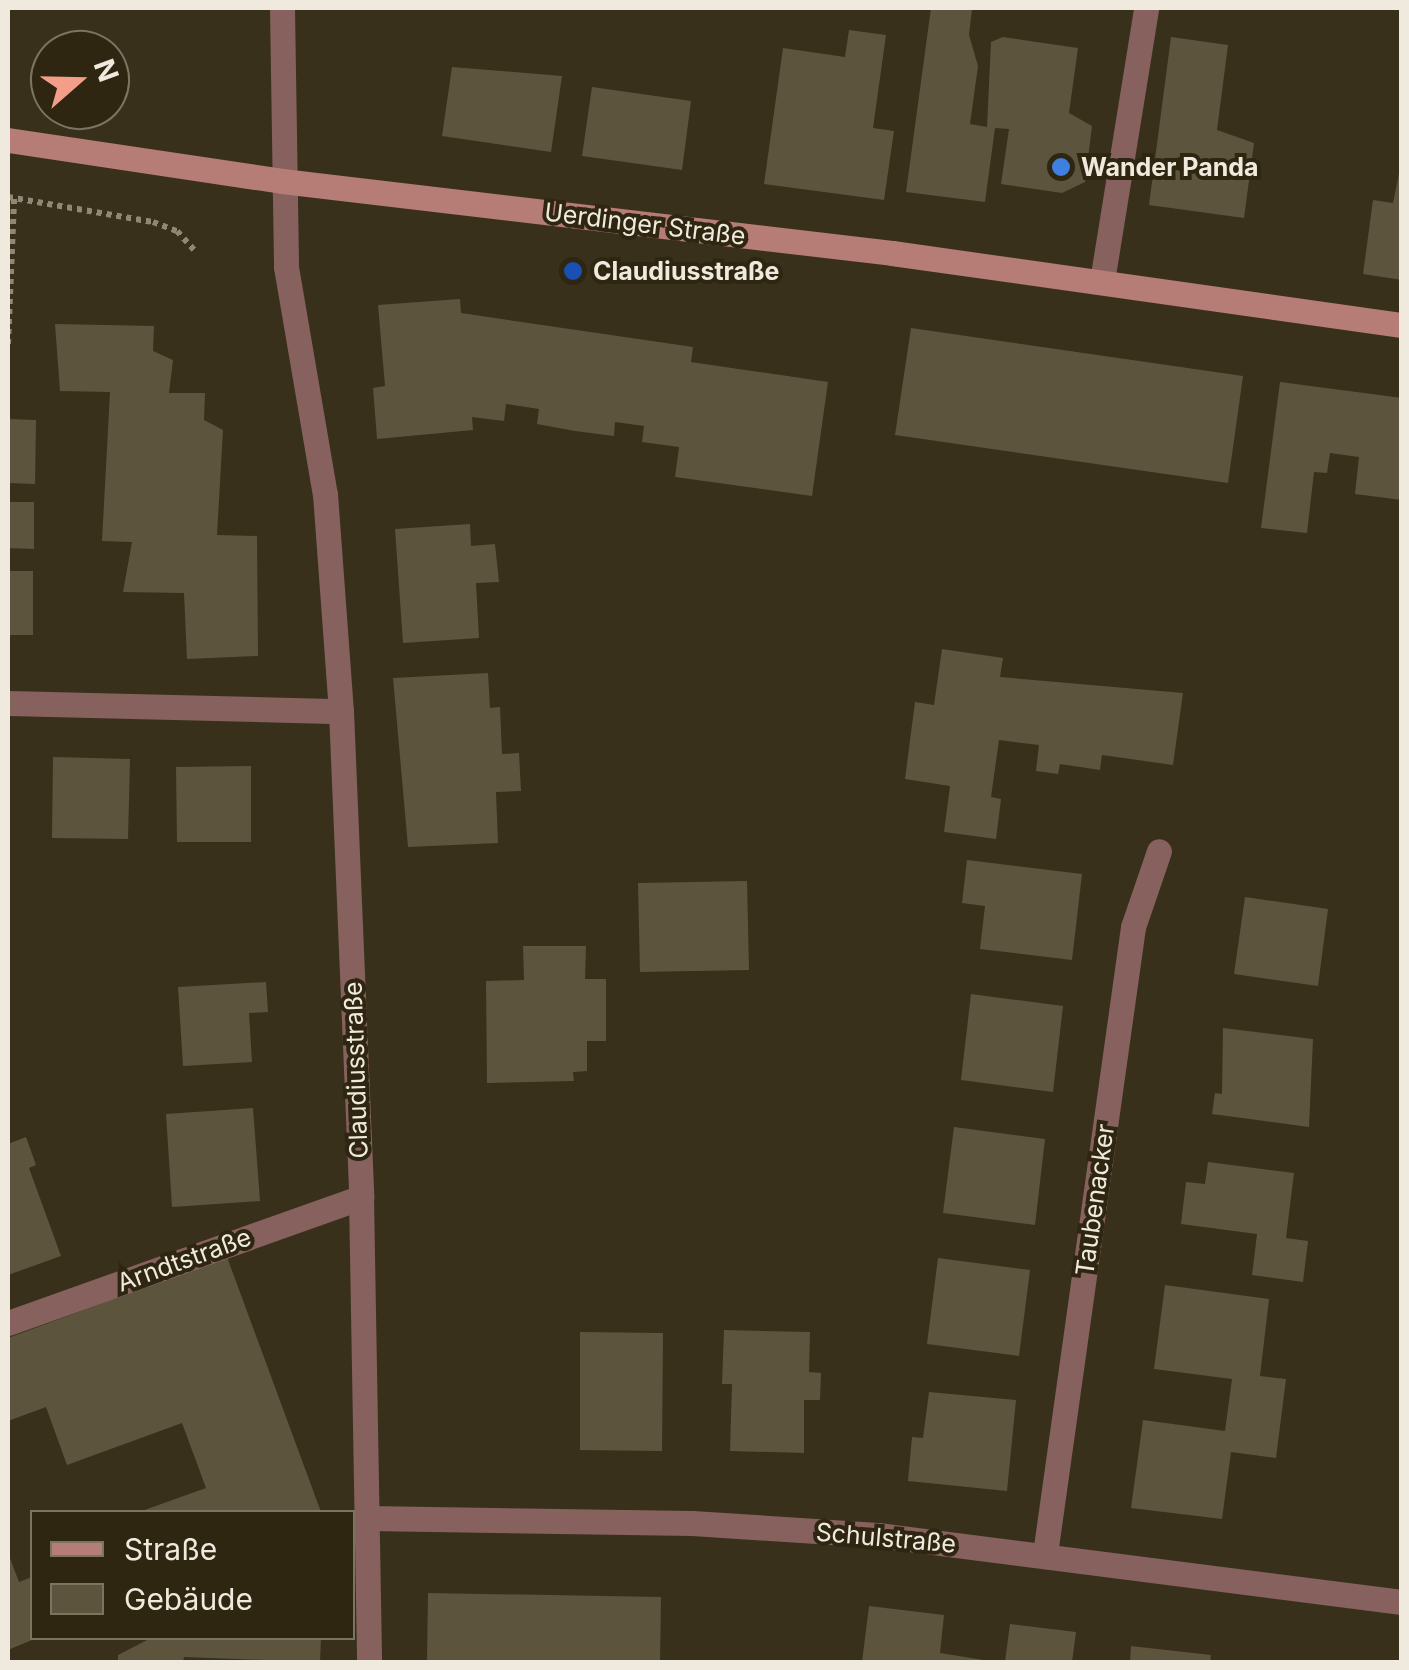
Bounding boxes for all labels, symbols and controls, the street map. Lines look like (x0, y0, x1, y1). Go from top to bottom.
north arrow (30, 30, 130, 130)
text: N (87, 55, 126, 86)
place label: Wander Panda (1081, 152, 1259, 182)
marker: Wander Panda (1050, 156, 1072, 178)
street label: Uerdinger Straße (543, 197, 747, 251)
place label: Claudiusstraße (593, 256, 779, 286)
marker: Claudiusstraße (562, 260, 584, 282)
street label: Claudiusstraße (338, 981, 374, 1159)
street label: Taubenacker (1069, 1122, 1121, 1278)
street label: Arndtstraße (113, 1222, 255, 1298)
legend (30, 1510, 355, 1640)
street label: Schulstraße (815, 1517, 957, 1559)
text: Straße (124, 1531, 217, 1567)
text: Gebäude (124, 1581, 253, 1617)

